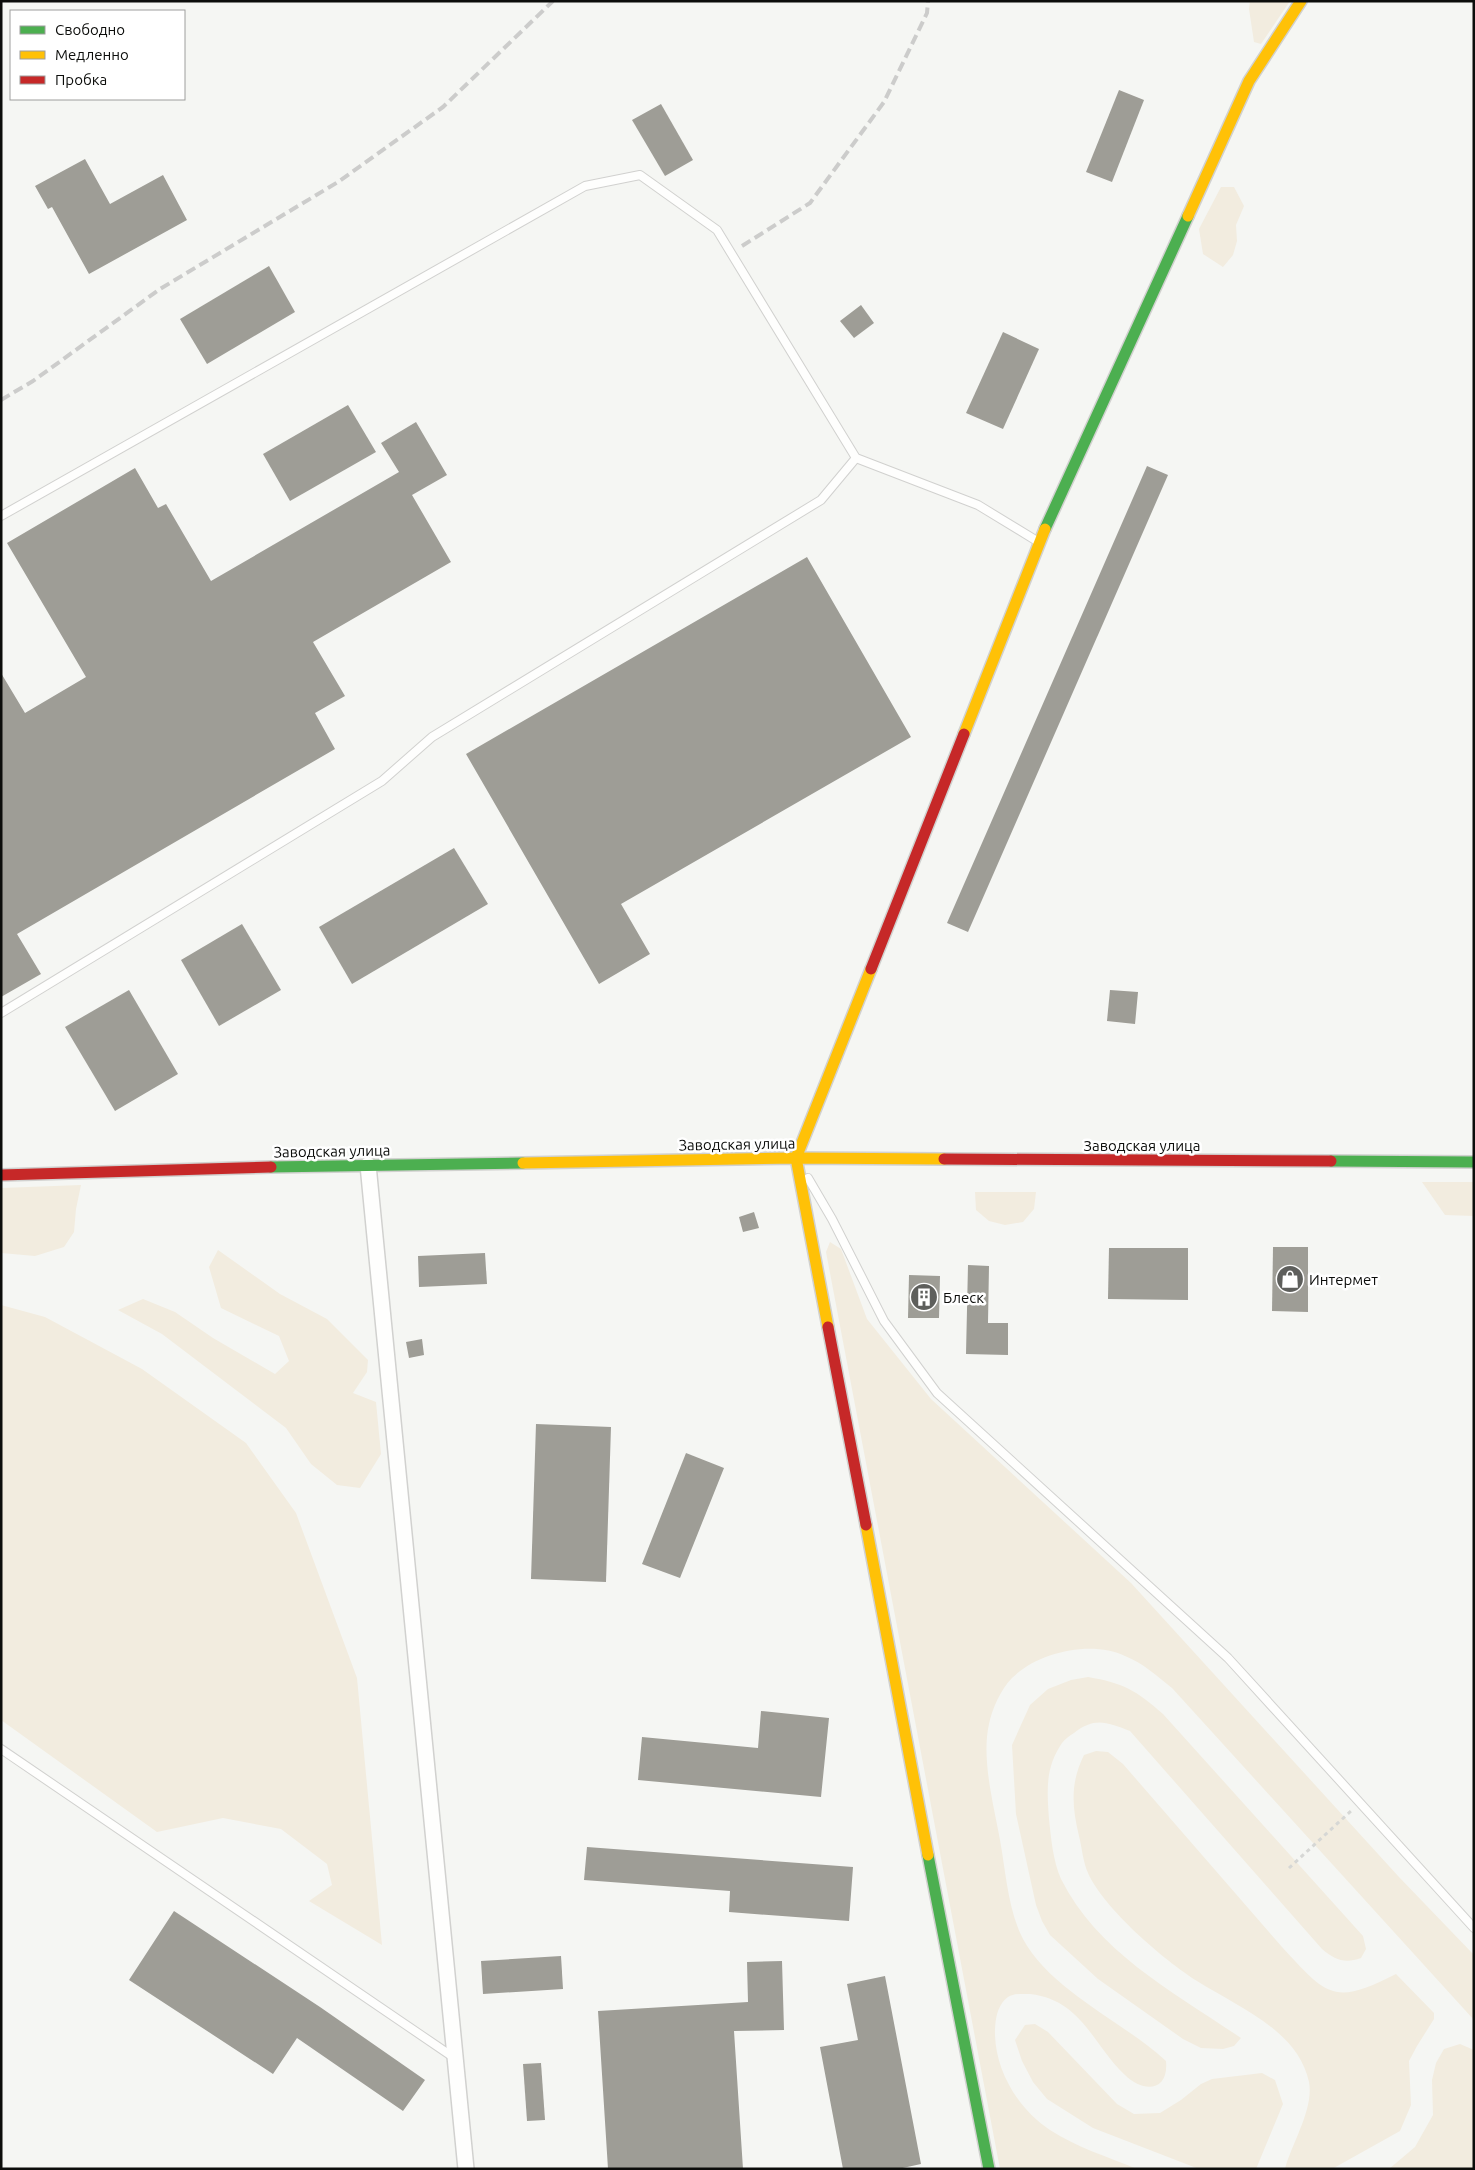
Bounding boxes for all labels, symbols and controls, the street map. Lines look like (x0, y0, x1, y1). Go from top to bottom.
legend (10, 10, 185, 100)
text: Свободно (55, 21, 125, 38)
text: Медленно (55, 46, 129, 63)
text: Пробка (55, 71, 107, 88)
street label: Заводская улица (678, 1134, 796, 1154)
street label: Заводская улица (1084, 1137, 1200, 1154)
street label: Заводская улица (273, 1141, 391, 1161)
shop icon: Интермет (1275, 1264, 1305, 1294)
place label: Интермет (1309, 1271, 1378, 1288)
building icon: Блеск (909, 1282, 939, 1312)
place label: Блеск (943, 1289, 984, 1306)

